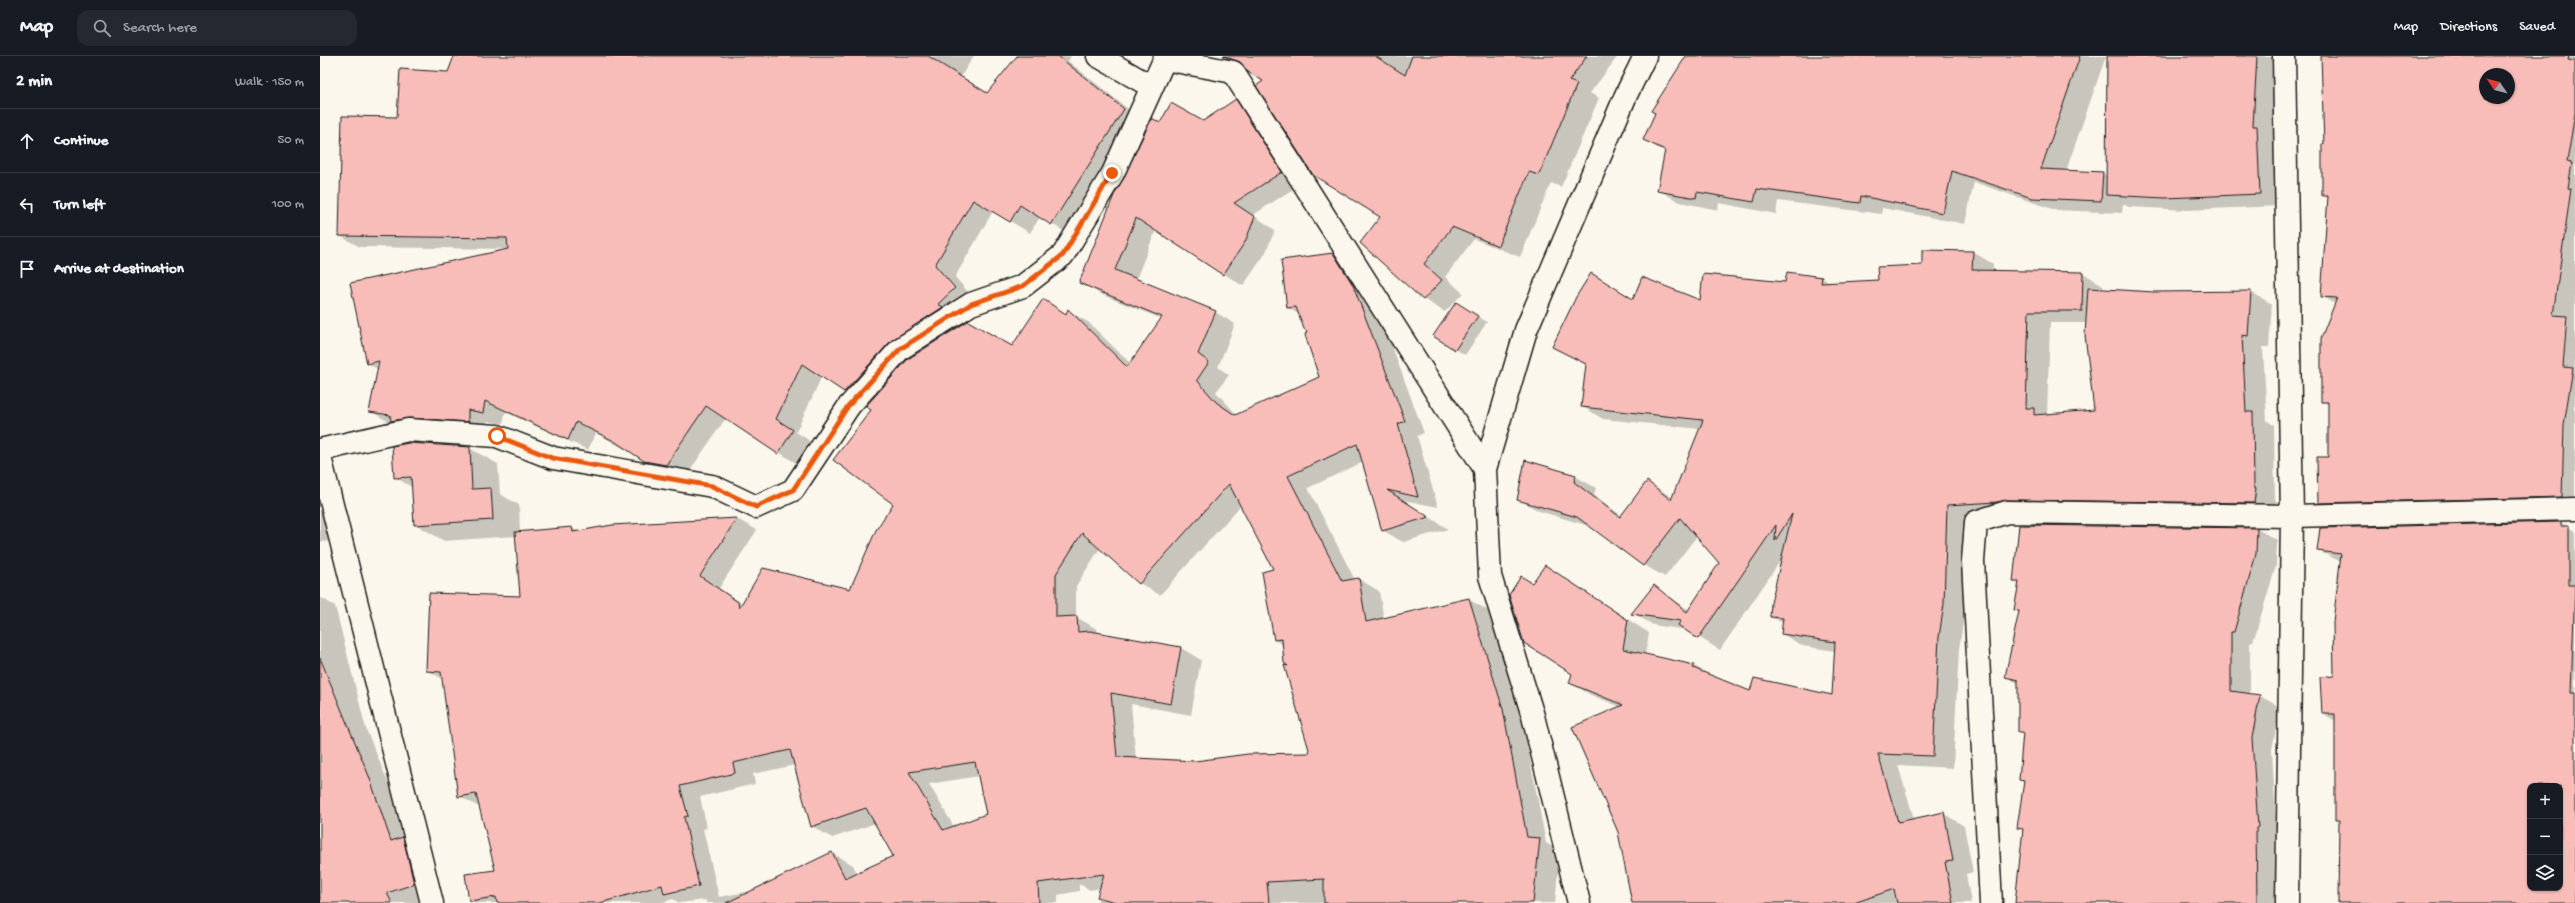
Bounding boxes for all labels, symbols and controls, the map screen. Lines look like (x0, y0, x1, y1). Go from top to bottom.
search box (77, 10, 357, 46)
text: Map (20, 16, 53, 39)
icon: search (91, 17, 113, 39)
text: Search here (123, 19, 197, 37)
text: Map (2394, 19, 2418, 36)
text: Directions (2440, 19, 2497, 36)
text: Saved (2519, 19, 2555, 36)
north arrow (2479, 68, 2515, 104)
text: 2 min (16, 72, 52, 92)
text: Walk · 150 m (235, 75, 304, 90)
icon: ahead (16, 130, 38, 152)
text: Continue (54, 132, 108, 150)
text: 50 m (277, 133, 304, 148)
route end (1103, 164, 1121, 182)
icon: left (16, 194, 38, 216)
text: Turn left (54, 196, 105, 214)
text: 100 m (272, 197, 304, 212)
icon: arrive (16, 258, 38, 280)
text: Arrive at destination (54, 260, 184, 278)
route start (488, 427, 506, 445)
map controls (2527, 783, 2563, 891)
button: + (2527, 783, 2563, 819)
button: − (2527, 819, 2563, 855)
button: layers (2527, 855, 2563, 891)

